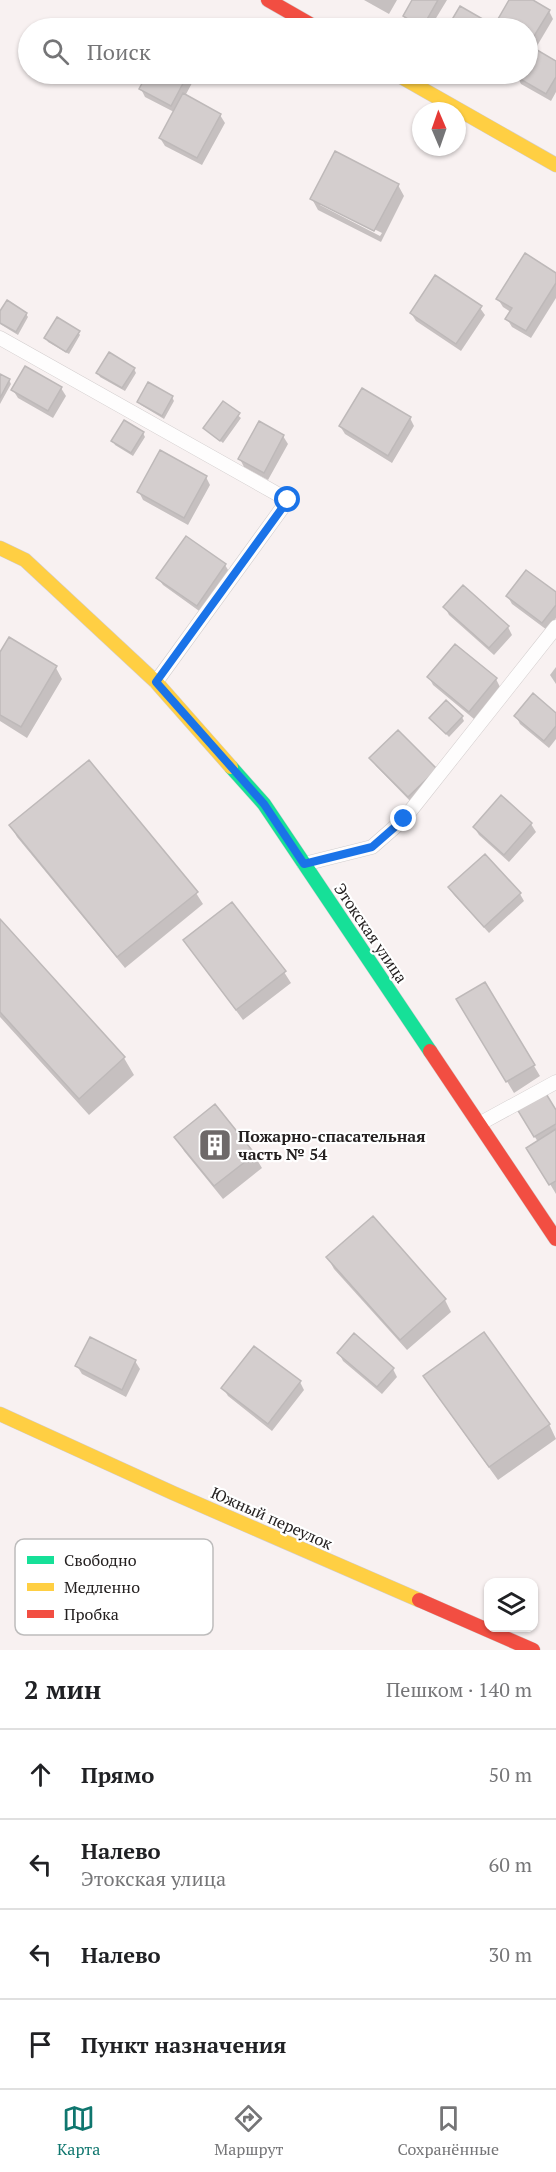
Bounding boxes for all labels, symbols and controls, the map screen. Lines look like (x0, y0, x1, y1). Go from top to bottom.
search box (18, 18, 538, 84)
icon: search (39, 35, 72, 68)
text: Поиск (87, 37, 151, 66)
north arrow (412, 102, 466, 156)
route start (274, 486, 300, 512)
route end (390, 805, 416, 831)
street label: Этокская улица (329, 879, 413, 987)
place label: Пожарно-спасательная часть № 54 (238, 1125, 426, 1165)
building icon: Пожарно-спасательная часть № 54 (197, 1127, 233, 1163)
street label: Южный переулок (208, 1481, 336, 1555)
legend (15, 1539, 213, 1635)
text: Свободно (64, 1549, 137, 1571)
text: Медленно (64, 1576, 140, 1598)
map controls (484, 1578, 538, 1632)
button: layers (484, 1578, 538, 1632)
text: Пробка (64, 1603, 119, 1625)
text: 2 мин (24, 1672, 101, 1706)
text: Пешком · 140 m (386, 1676, 532, 1703)
icon: ahead (24, 1758, 57, 1791)
text: Прямо (81, 1760, 154, 1789)
text: 50 m (489, 1761, 532, 1788)
text: Налево (81, 1836, 161, 1865)
icon: left (24, 1848, 57, 1881)
text: 60 m (489, 1851, 532, 1878)
text: Этокская улица (81, 1865, 226, 1892)
icon: left (24, 1938, 57, 1971)
text: Налево (81, 1940, 161, 1969)
text: 30 m (489, 1941, 532, 1968)
icon: arrive (24, 2028, 57, 2061)
text: Пункт назначения (81, 2030, 286, 2059)
tab: Карта (57, 2102, 100, 2160)
tab: Маршрут (214, 2102, 284, 2160)
tab: Сохранённые (398, 2102, 499, 2160)

